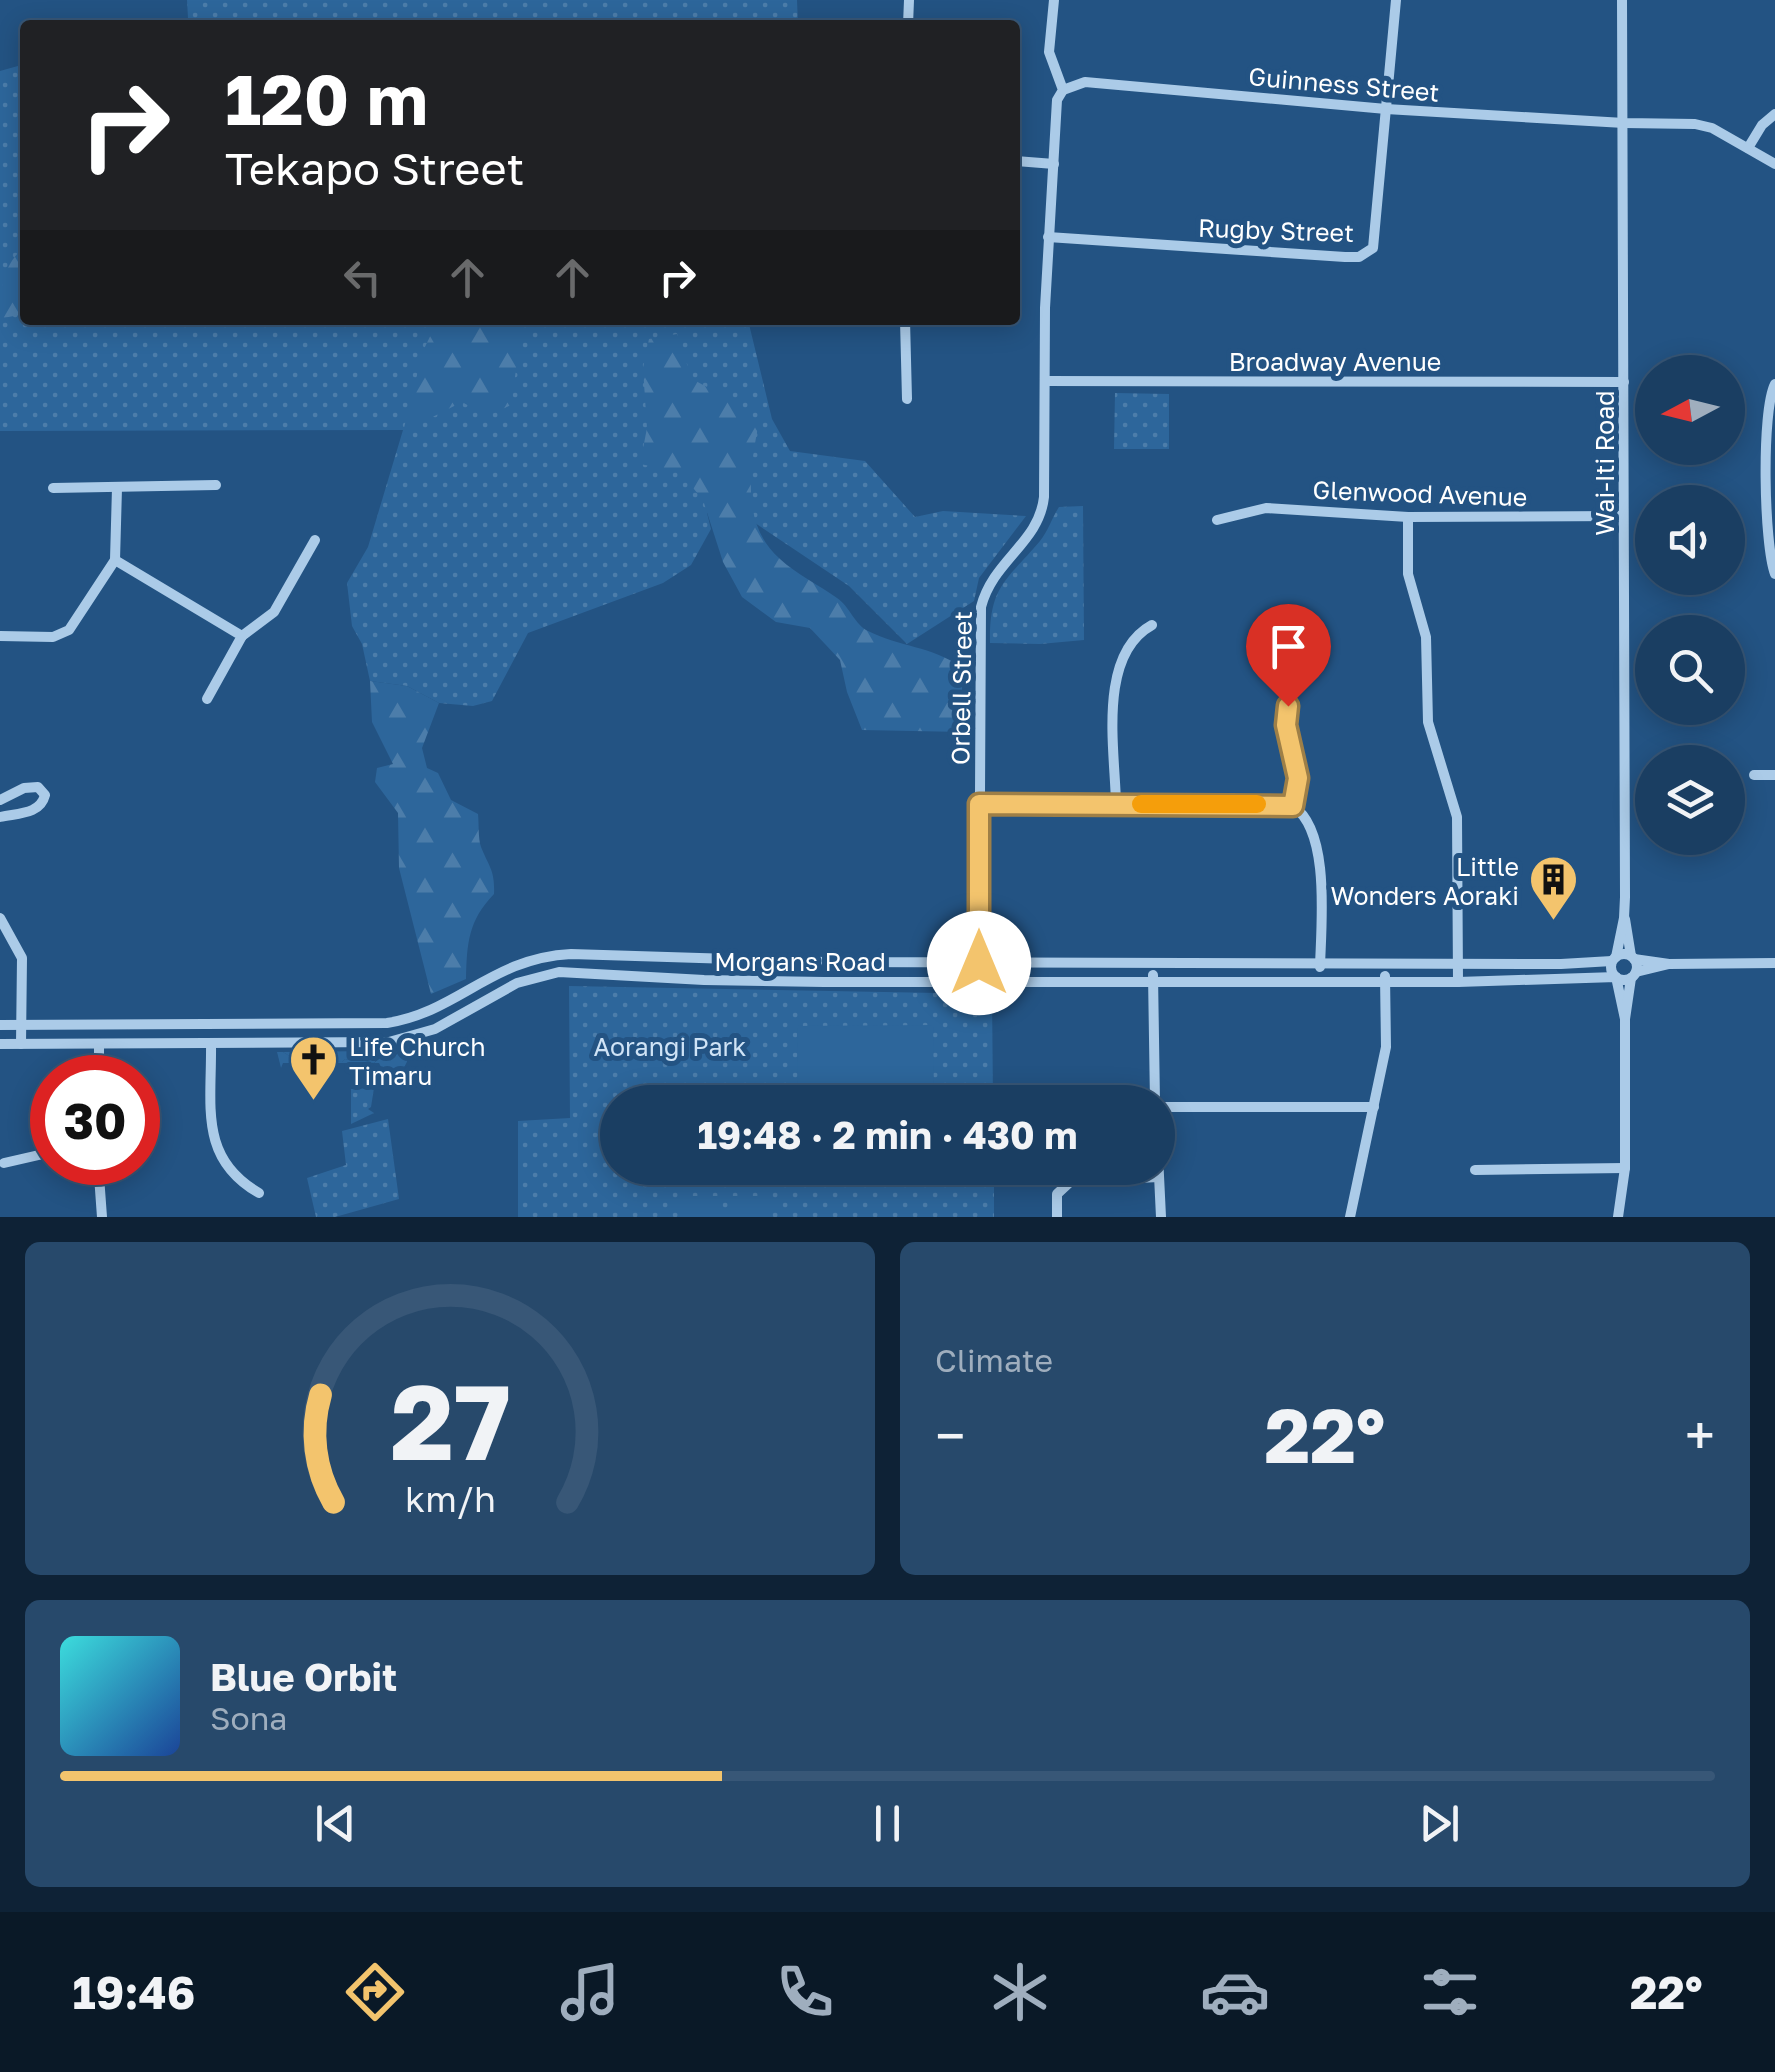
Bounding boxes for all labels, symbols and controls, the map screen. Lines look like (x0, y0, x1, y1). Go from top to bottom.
text: 120 m (225, 56, 428, 140)
icon: right (60, 60, 190, 190)
street label: Guinness Street (1247, 60, 1441, 108)
text: Tekapo Street (225, 141, 524, 195)
street label: Rugby Street (1197, 212, 1355, 248)
icon: left (335, 250, 390, 305)
icon: ahead (440, 250, 495, 305)
icon: ahead (545, 250, 600, 305)
icon: right (650, 250, 705, 305)
street label: Broadway Avenue (1229, 346, 1441, 377)
north arrow (1635, 355, 1745, 465)
map controls (1635, 355, 1745, 855)
street label: Wai-Iti Road (1589, 390, 1620, 536)
street label: Glenwood Avenue (1312, 474, 1528, 512)
button: sound (1635, 485, 1745, 595)
pin (1246, 604, 1331, 707)
street label: Orbell Street (944, 611, 978, 765)
button: search (1635, 615, 1745, 725)
icon: arrive (1261, 619, 1316, 674)
button: layers (1635, 745, 1745, 855)
place label: Little Wonders Aoraki (1331, 851, 1519, 911)
building icon: Little Wonders Aoraki (1528, 854, 1580, 922)
position arrow (927, 911, 1031, 1015)
street label: Morgans Road (714, 946, 886, 977)
place label: Life Church Timaru (349, 1031, 486, 1091)
park label: Aorangi Park (594, 1031, 746, 1062)
church icon: Life Church Timaru (288, 1034, 340, 1102)
speed limit sign: 30 (30, 1055, 160, 1185)
text: 19:48 · 2 min · 430 m (698, 1112, 1077, 1157)
text: Climate (935, 1341, 1053, 1379)
text: 27 (390, 1358, 510, 1483)
text: 22° (1265, 1389, 1385, 1480)
text: − (935, 1402, 965, 1468)
text: + (1685, 1402, 1715, 1468)
text: km/h (405, 1477, 495, 1520)
text: Blue Orbit (210, 1654, 397, 1699)
text: Sona (210, 1699, 287, 1737)
icon: previous (308, 1796, 363, 1851)
icon: pause (860, 1796, 915, 1851)
icon: next (1412, 1796, 1467, 1851)
icon: directions (340, 1957, 410, 2027)
icon: music (555, 1957, 625, 2027)
icon: phone (770, 1957, 840, 2027)
icon: climate (985, 1957, 1055, 2027)
icon: car (1200, 1957, 1270, 2027)
icon: filters (1415, 1957, 1485, 2027)
text: 19:46 (72, 1965, 195, 2019)
text: 22° (1630, 1965, 1702, 2019)

